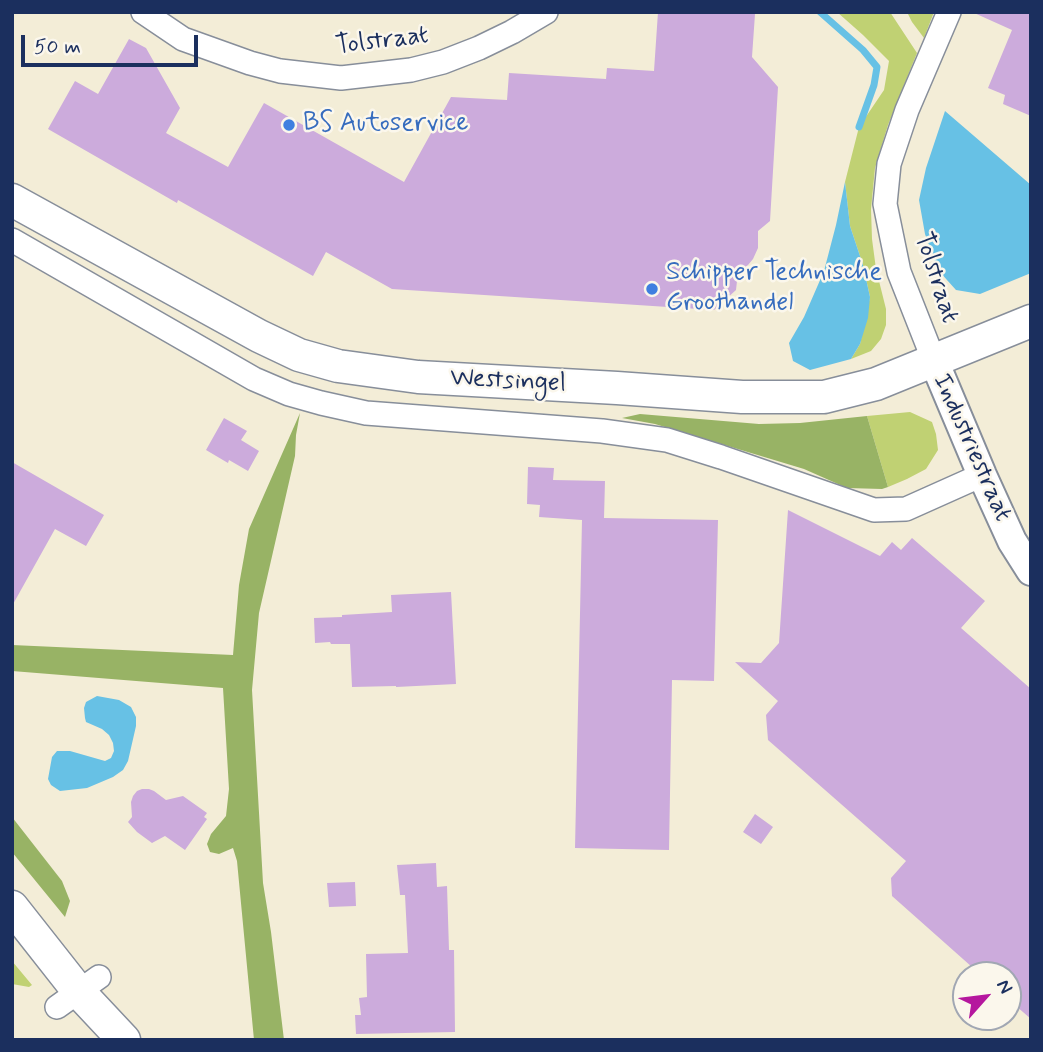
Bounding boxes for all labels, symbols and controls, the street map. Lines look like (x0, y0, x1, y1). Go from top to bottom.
scale bar (24, 21, 201, 65)
street label: Tolstraat (334, 21, 430, 63)
text: 50 m (34, 33, 81, 61)
place label: BS Autoservice (303, 109, 469, 141)
marker: BS Autoservice (281, 117, 297, 133)
street label: Tolstraat (906, 229, 964, 327)
place label: Schipper Technische Groothandel (666, 258, 882, 320)
marker: Schipper Technische Groothandel (644, 281, 660, 297)
street label: Westsingel (449, 363, 567, 401)
street label: Industriestraat (925, 369, 1017, 527)
north arrow (952, 961, 1022, 1031)
text: N (990, 975, 1018, 998)

